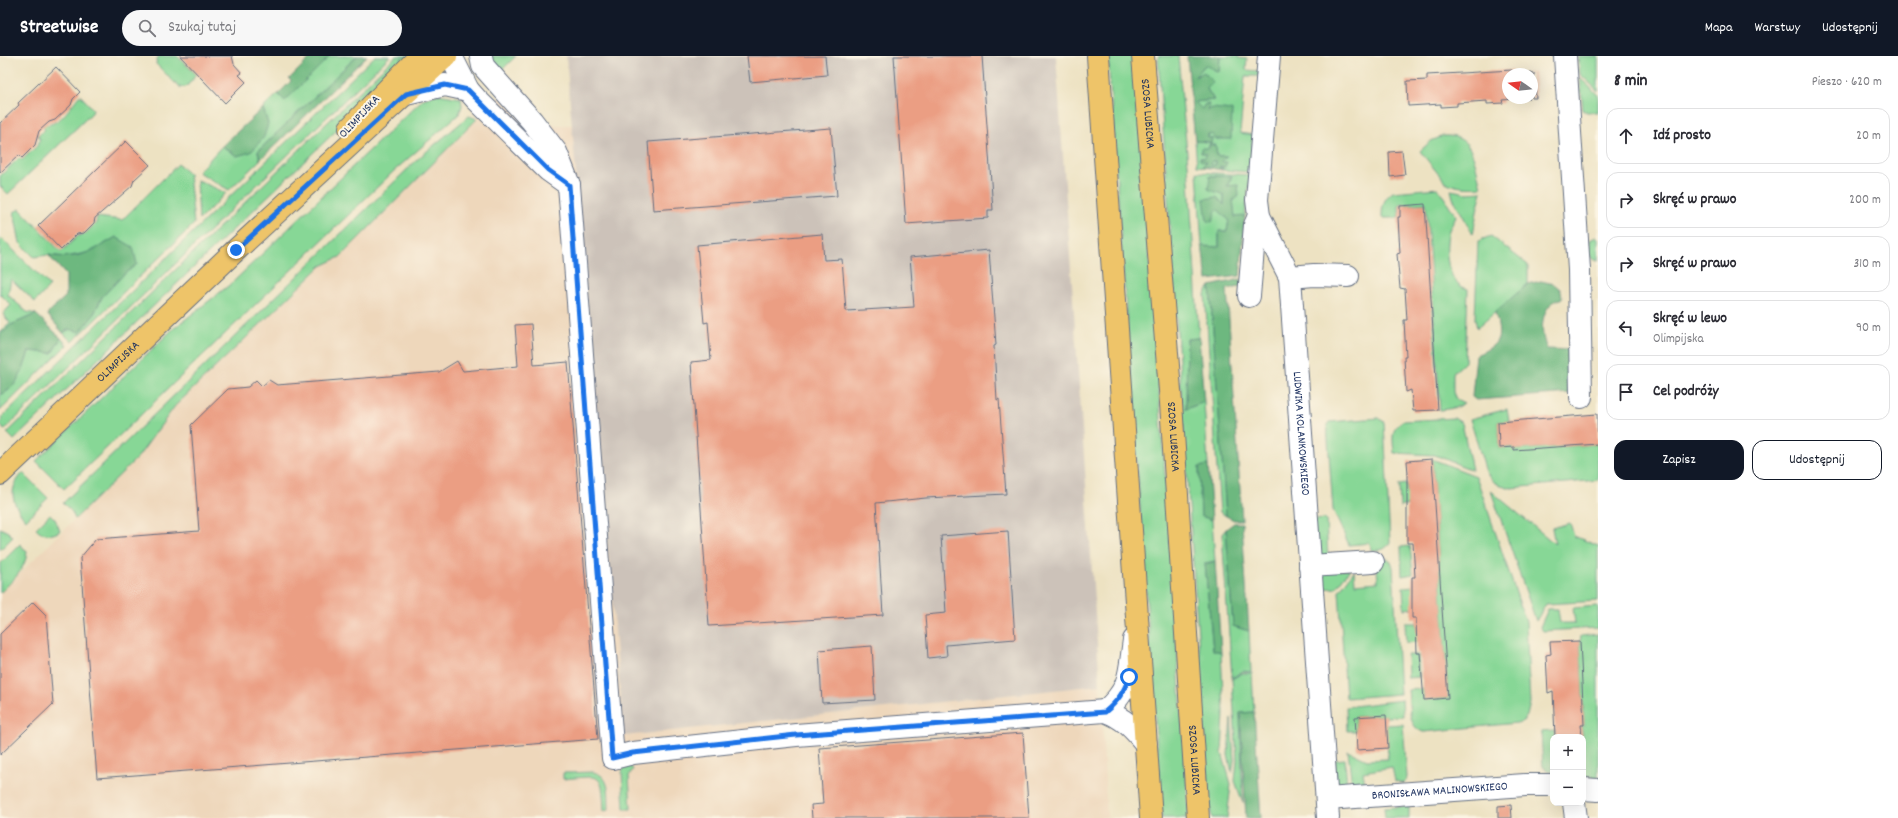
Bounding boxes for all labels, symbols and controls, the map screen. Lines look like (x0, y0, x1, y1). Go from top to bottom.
search box (122, 10, 402, 46)
text: Streetwise (20, 15, 98, 42)
icon: search (136, 17, 158, 39)
text: Szukaj tutaj (168, 17, 236, 39)
text: Mapa (1705, 18, 1733, 38)
text: Warstwy (1755, 18, 1800, 38)
text: Udostępnij (1822, 18, 1878, 38)
north arrow (1502, 68, 1538, 104)
text: 8 min (1614, 70, 1647, 94)
text: Pieszo · 620 m (1812, 73, 1882, 92)
street label: SZOSA LUBICKA (1136, 78, 1159, 150)
street label: OLIMPIJSKA (336, 91, 385, 142)
icon: ahead (1615, 125, 1637, 147)
text: Idź prosto (1653, 125, 1711, 147)
text: 20 m (1856, 127, 1881, 146)
icon: right (1615, 189, 1637, 211)
text: Skręć w prawo (1653, 189, 1736, 211)
text: 200 m (1849, 191, 1881, 210)
route end (227, 241, 245, 259)
icon: right (1615, 253, 1637, 275)
text: Skręć w prawo (1653, 253, 1736, 275)
text: 310 m (1853, 255, 1881, 274)
text: Skręć w lewo (1653, 308, 1727, 330)
icon: left (1615, 317, 1637, 339)
text: 90 m (1856, 319, 1881, 338)
text: Olimpijska (1653, 330, 1704, 349)
street label: OLIMPIJSKA (93, 337, 144, 386)
street label: LUDWIKA KOLANKOWSKIEGO (1288, 371, 1314, 496)
icon: arrive (1615, 381, 1637, 403)
text: Cel podróży (1653, 381, 1719, 403)
street label: SZOSA LUBICKA (1162, 401, 1184, 473)
button: Zapisz (1614, 440, 1744, 480)
button: Udostępnij (1752, 440, 1882, 480)
route start (1120, 668, 1138, 686)
street label: SZOSA LUBICKA (1183, 724, 1205, 796)
map controls (1550, 734, 1586, 806)
button: + (1550, 734, 1586, 770)
button: − (1550, 770, 1586, 806)
street label: BRONISŁAWA MALINOWSKIEGO (1371, 778, 1508, 804)

